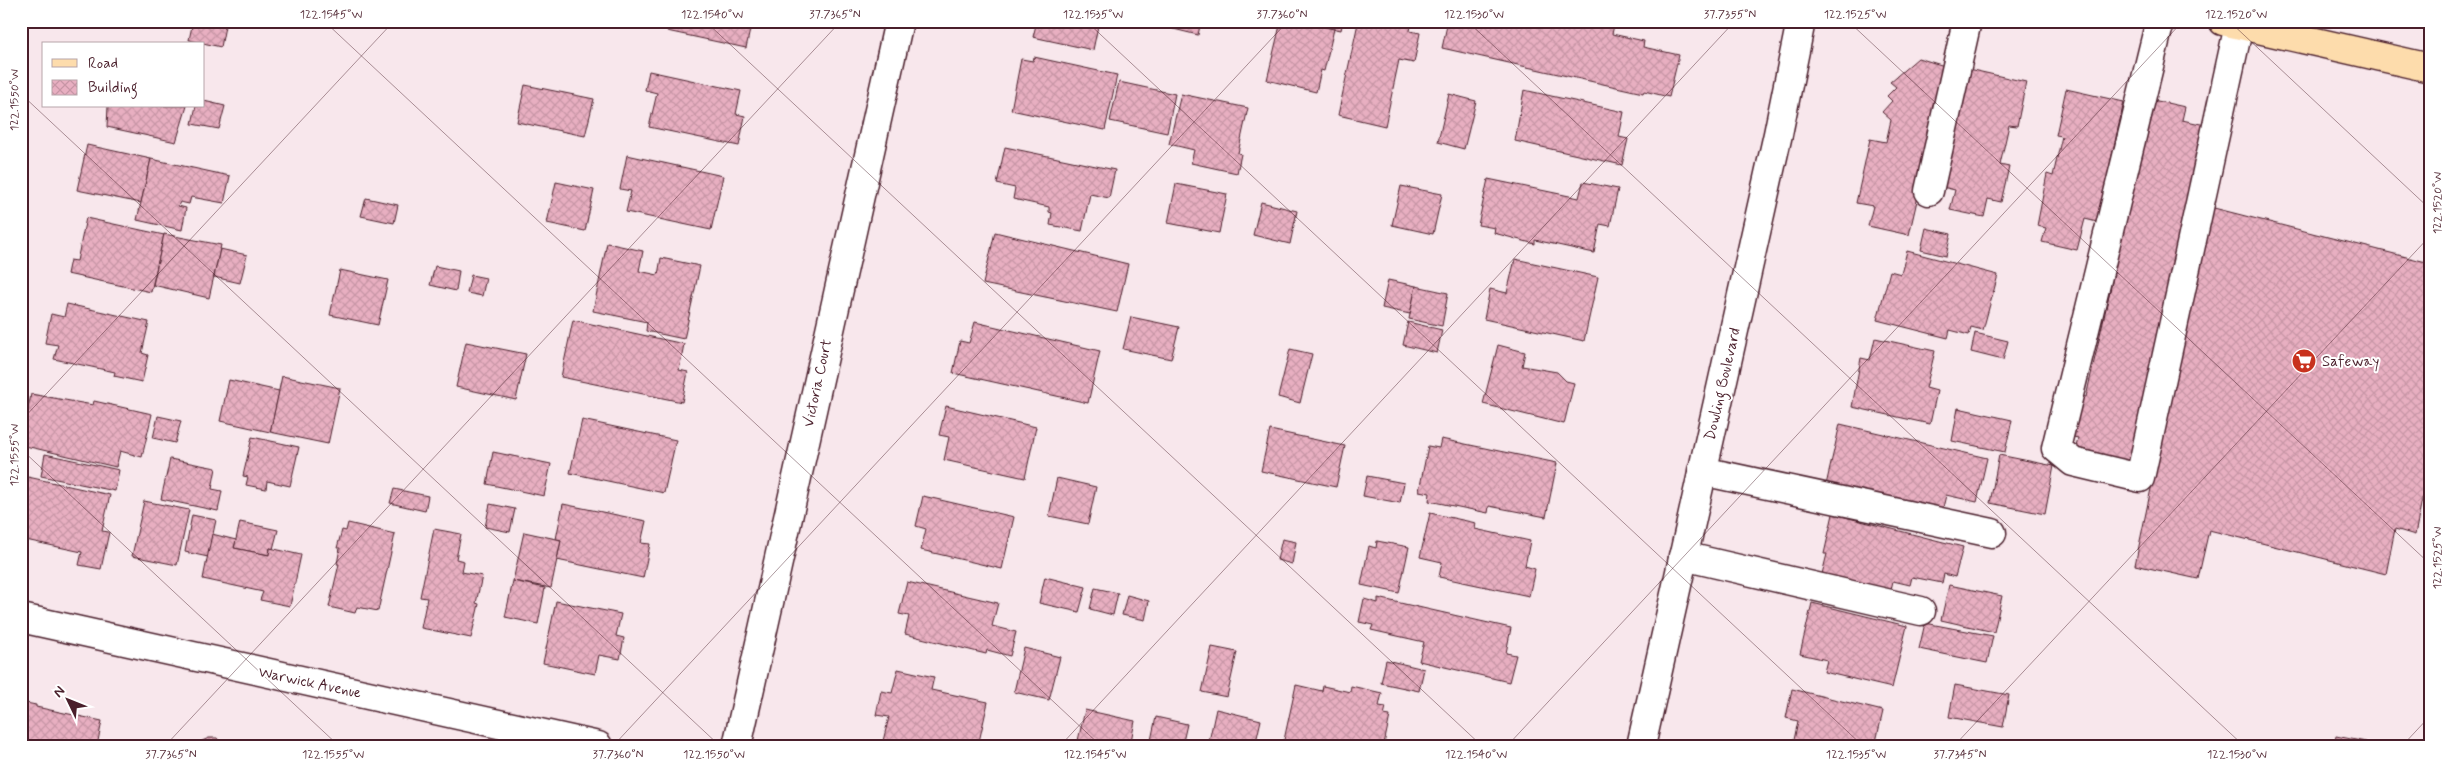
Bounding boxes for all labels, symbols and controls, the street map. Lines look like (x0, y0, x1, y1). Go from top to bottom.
text: 122.1545°W (300, 7, 362, 23)
text: 122.1540°W (681, 7, 743, 23)
text: 37.7365°N (809, 7, 861, 23)
text: 122.1535°W (1063, 7, 1123, 23)
text: 37.7360°N (1256, 7, 1308, 23)
text: 122.1530°W (1444, 7, 1504, 23)
text: 37.7355°N (1704, 7, 1756, 23)
text: 122.1525°W (1824, 7, 1886, 23)
text: 122.1520°W (2205, 7, 2267, 23)
legend (42, 42, 205, 108)
text: Road (88, 54, 118, 74)
text: 122.1550°W (7, 69, 23, 131)
text: Building (88, 78, 138, 99)
text: 122.1520°W (2430, 172, 2446, 234)
street label: Dowling Boulevard (1700, 326, 1747, 443)
street label: Victoria Court (799, 338, 837, 429)
supermarket icon: Safeway (2291, 348, 2317, 374)
place label: Safeway (2322, 352, 2379, 372)
text: 122.1555°W (7, 424, 23, 486)
text: 122.1525°W (2430, 527, 2446, 589)
street label: Warwick Avenue (256, 662, 363, 704)
north arrow (42, 674, 92, 724)
text: N (49, 682, 69, 701)
text: 37.7365°N (145, 747, 197, 763)
text: 122.1555°W (302, 747, 364, 763)
text: 37.7360°N (592, 747, 644, 763)
text: 122.1550°W (683, 747, 745, 763)
text: 122.1545°W (1064, 747, 1126, 763)
text: 122.1540°W (1445, 747, 1507, 763)
text: 122.1535°W (1826, 747, 1886, 763)
text: 37.7345°N (1934, 747, 1986, 763)
text: 122.1530°W (2207, 747, 2267, 763)

